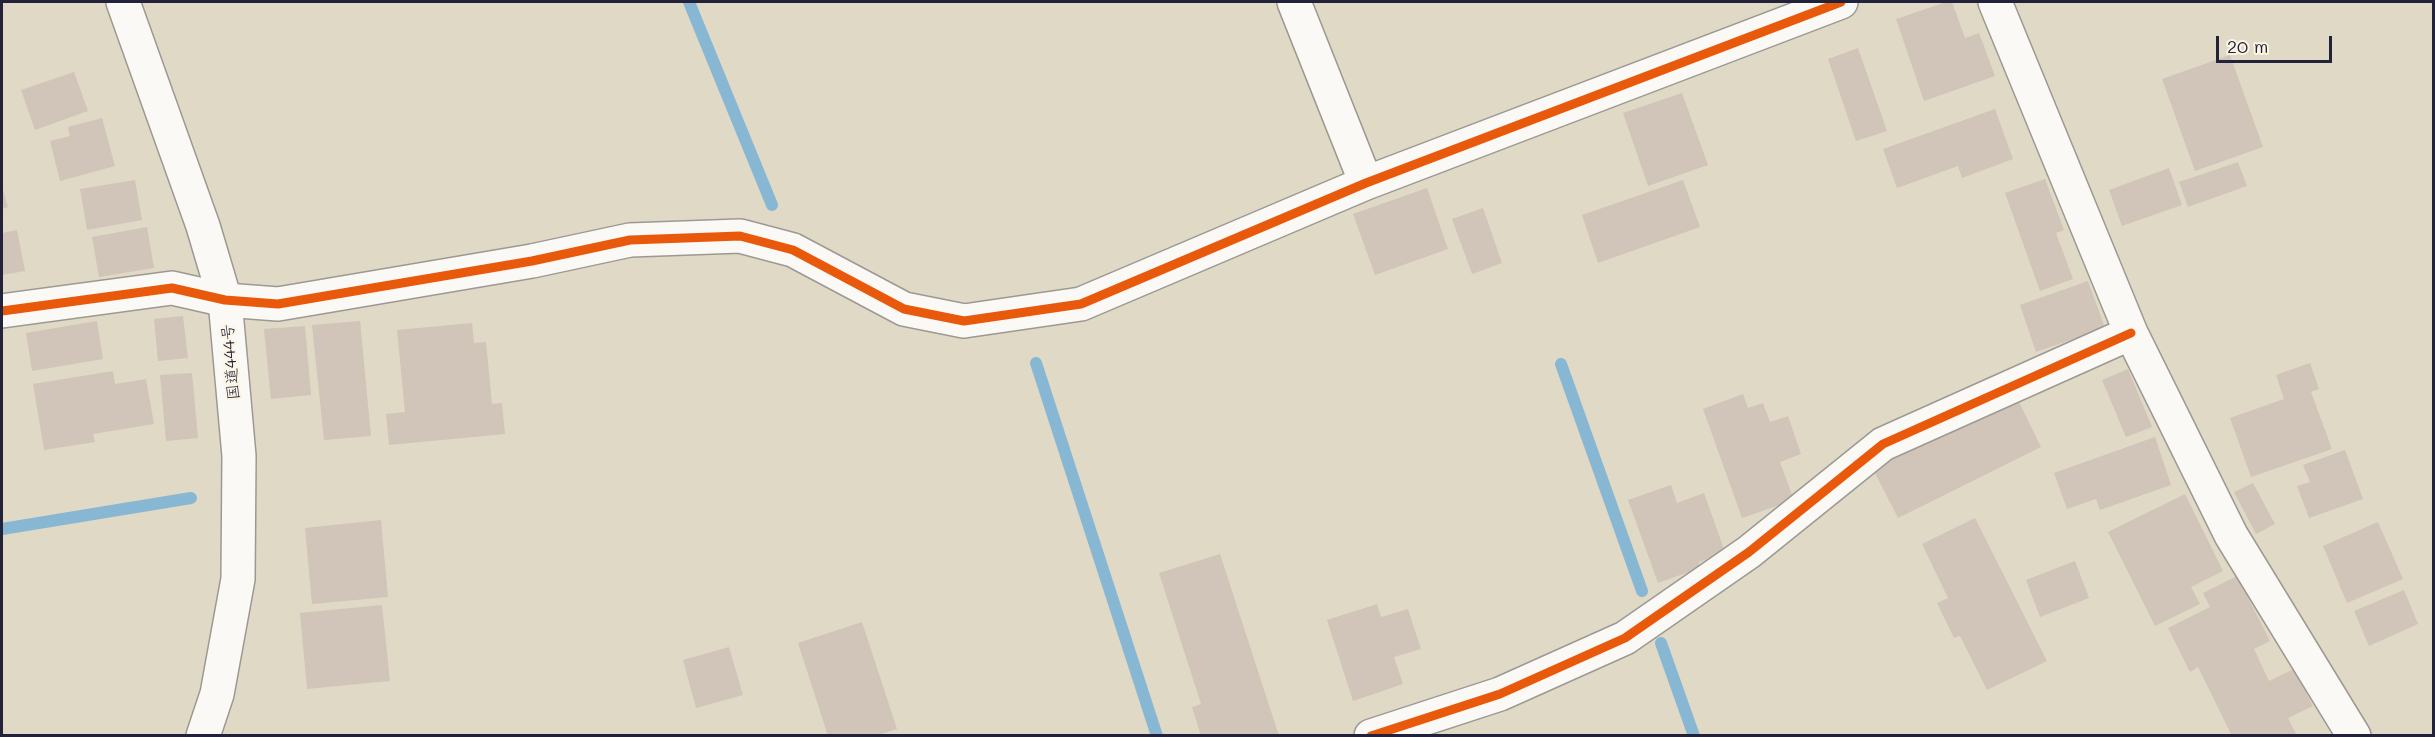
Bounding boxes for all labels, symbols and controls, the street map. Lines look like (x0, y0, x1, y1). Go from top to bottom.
scale bar (2219, 24, 2334, 62)
text: 20 m (2227, 34, 2268, 58)
street label: 国道444号 (218, 323, 244, 401)

